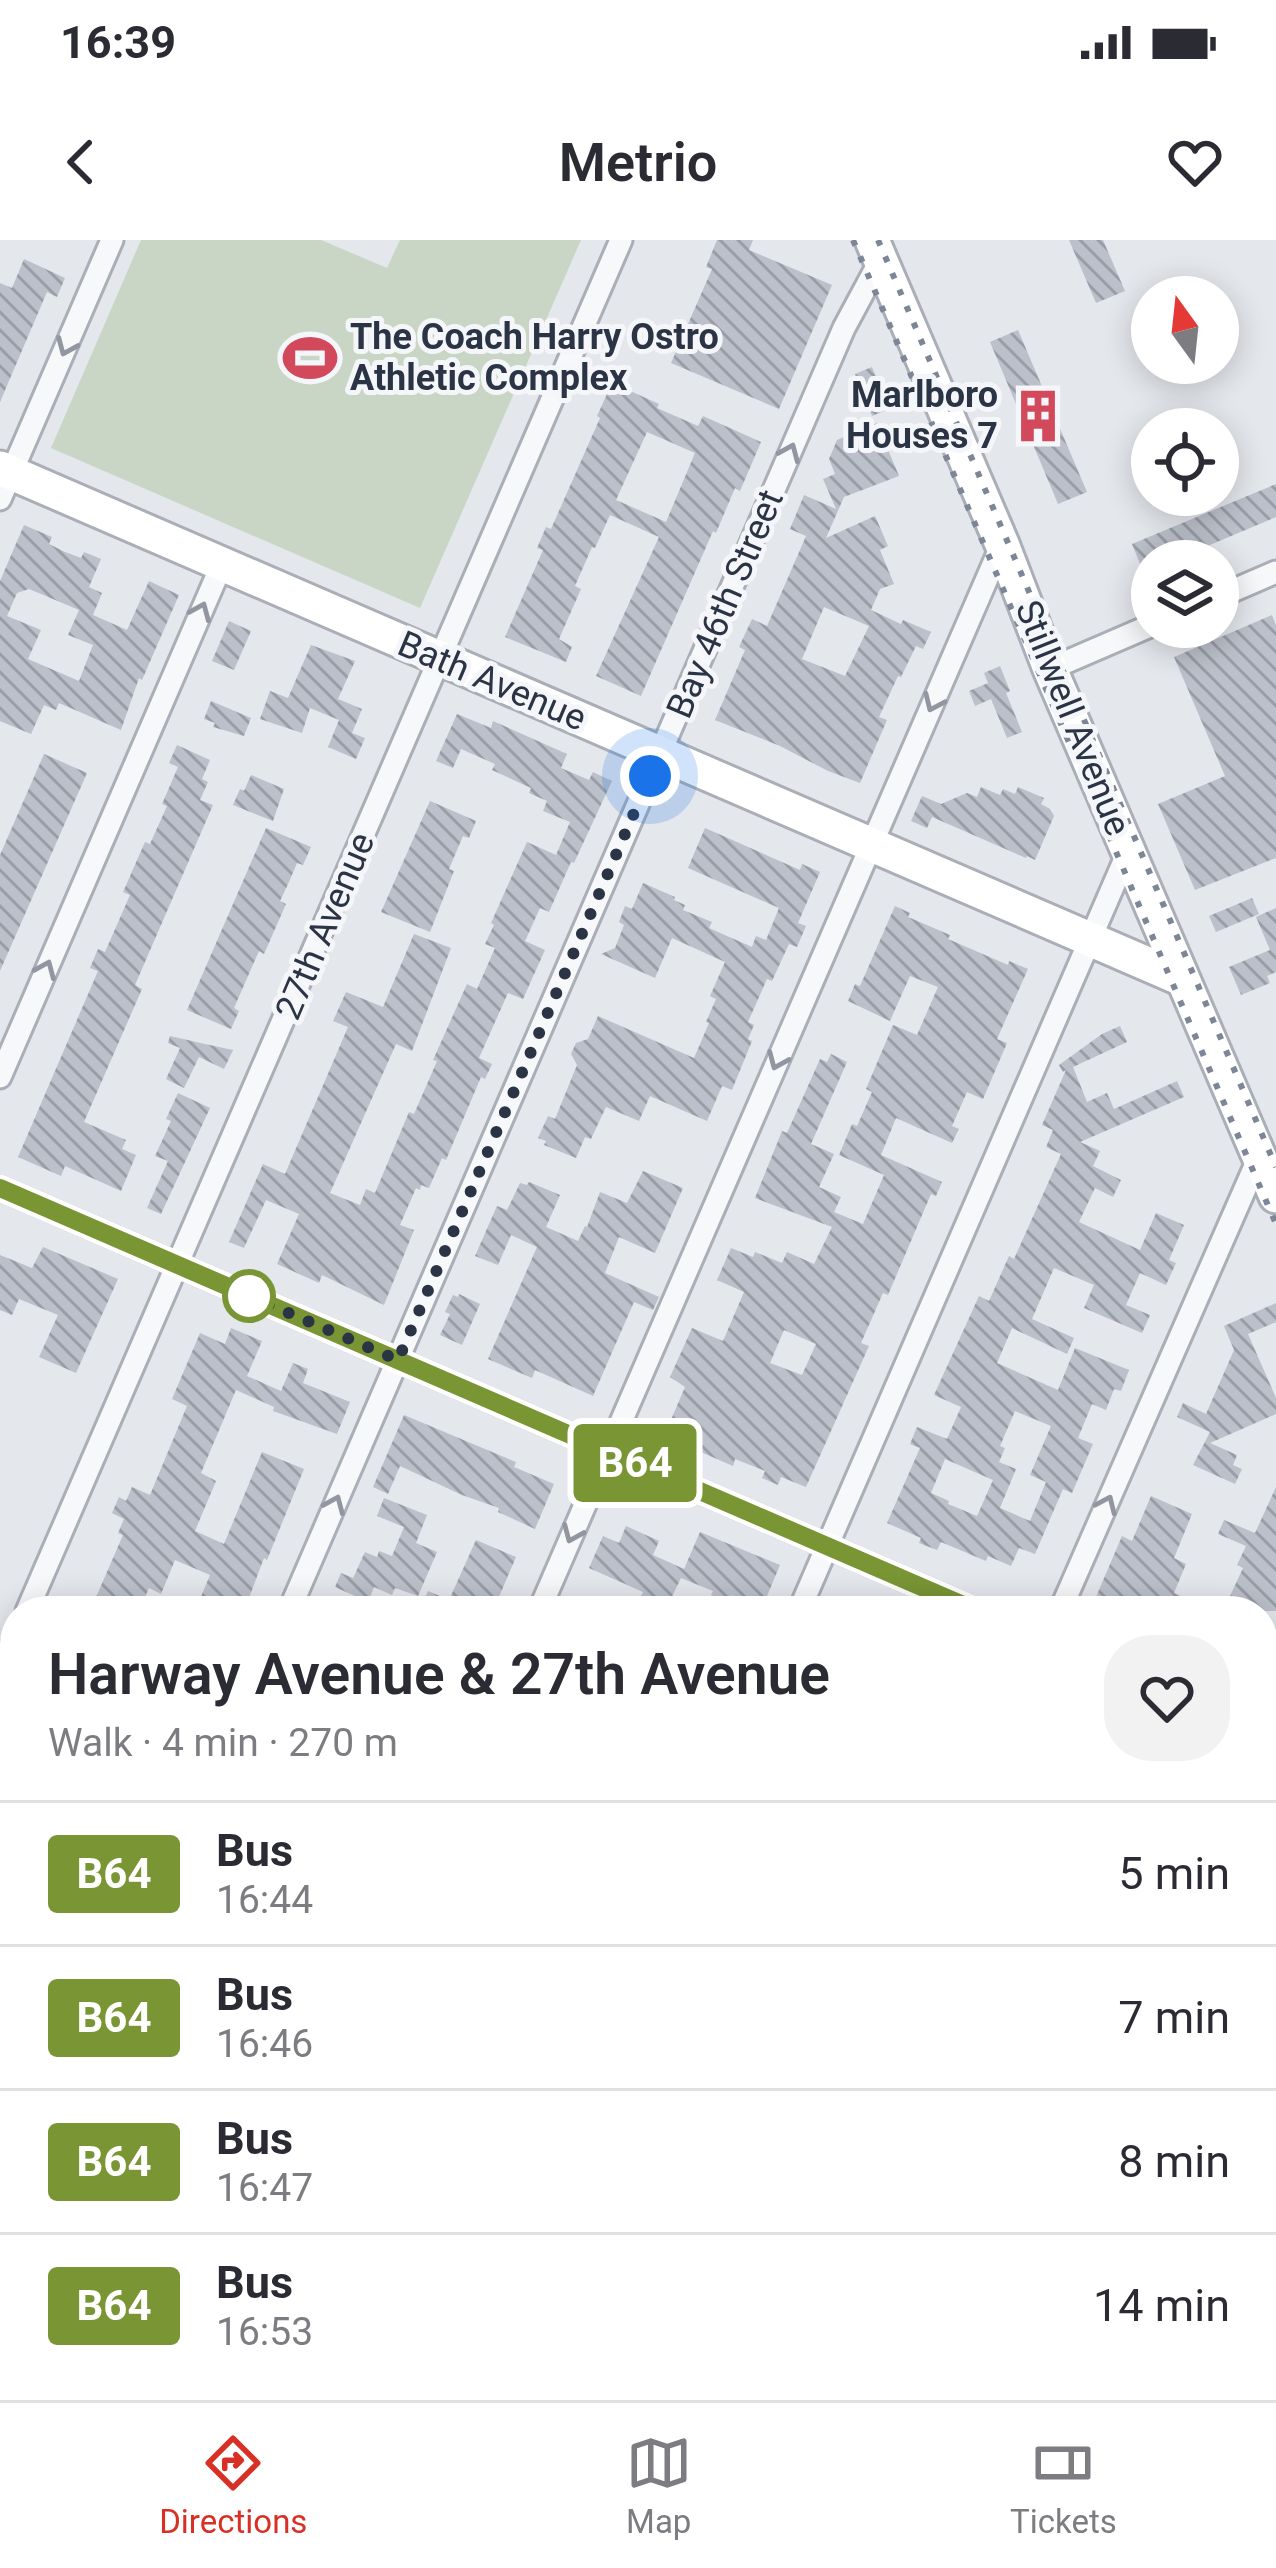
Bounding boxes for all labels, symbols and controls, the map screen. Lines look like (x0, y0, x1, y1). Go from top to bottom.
text: 16:39 (60, 16, 176, 69)
icon: back (48, 129, 114, 195)
icon: heart (1162, 129, 1228, 195)
text: Metrio (559, 131, 717, 194)
north arrow (1131, 276, 1239, 384)
map controls (1131, 276, 1239, 648)
place label: The Coach Harry Ostro Athletic Complex (350, 316, 719, 399)
sports icon: The Coach Harry Ostro Athletic Complex (281, 329, 339, 387)
one-way arrow (56, 335, 80, 357)
place label: Marlboro Houses 7 (846, 374, 998, 457)
building icon: Marlboro Houses 7 (1009, 387, 1067, 445)
button: locate (1131, 408, 1239, 516)
one-way arrow (776, 443, 800, 464)
street label: Bay 46th Street (658, 484, 792, 724)
button: layers (1131, 540, 1239, 648)
street label: Stillwell Avenue (1007, 594, 1139, 842)
one-way arrow (187, 602, 211, 624)
street label: Bath Avenue (392, 623, 592, 739)
one-way arrow (923, 691, 947, 712)
your location (620, 746, 680, 806)
street label: 27th Avenue (267, 826, 383, 1026)
one-way arrow (32, 960, 56, 982)
one-way arrow (767, 1049, 791, 1070)
unlabelled marker (224, 1271, 274, 1321)
line badge: B64 (566, 1424, 704, 1502)
text: B64 (598, 1438, 673, 1487)
one-way arrow (321, 1494, 345, 1516)
one-way arrow (1092, 1495, 1116, 1516)
one-way arrow (563, 1522, 587, 1544)
button: heart (1104, 1635, 1230, 1761)
text: Harway Avenue & 27th Avenue (48, 1641, 830, 1708)
text: Walk · 4 min · 270 m (48, 1720, 398, 1766)
text: Bus (216, 1824, 293, 1877)
text: 5 min (1118, 1847, 1230, 1900)
text: B64 (77, 1849, 152, 1898)
text: 16:44 (216, 1877, 313, 1923)
text: Bus (216, 1968, 293, 2021)
text: 7 min (1118, 1991, 1230, 2044)
text: B64 (77, 1993, 152, 2042)
text: 16:46 (216, 2021, 313, 2067)
text: Bus (216, 2112, 293, 2165)
text: 8 min (1118, 2135, 1230, 2188)
text: B64 (77, 2137, 152, 2186)
text: 16:47 (216, 2165, 313, 2211)
text: Bus (216, 2256, 293, 2309)
text: 14 min (1093, 2279, 1230, 2332)
text: B64 (77, 2281, 152, 2330)
text: 16:53 (216, 2309, 313, 2355)
tab: Directions (159, 2430, 307, 2541)
tab: Map (626, 2430, 692, 2541)
tab: Tickets (1010, 2430, 1117, 2541)

